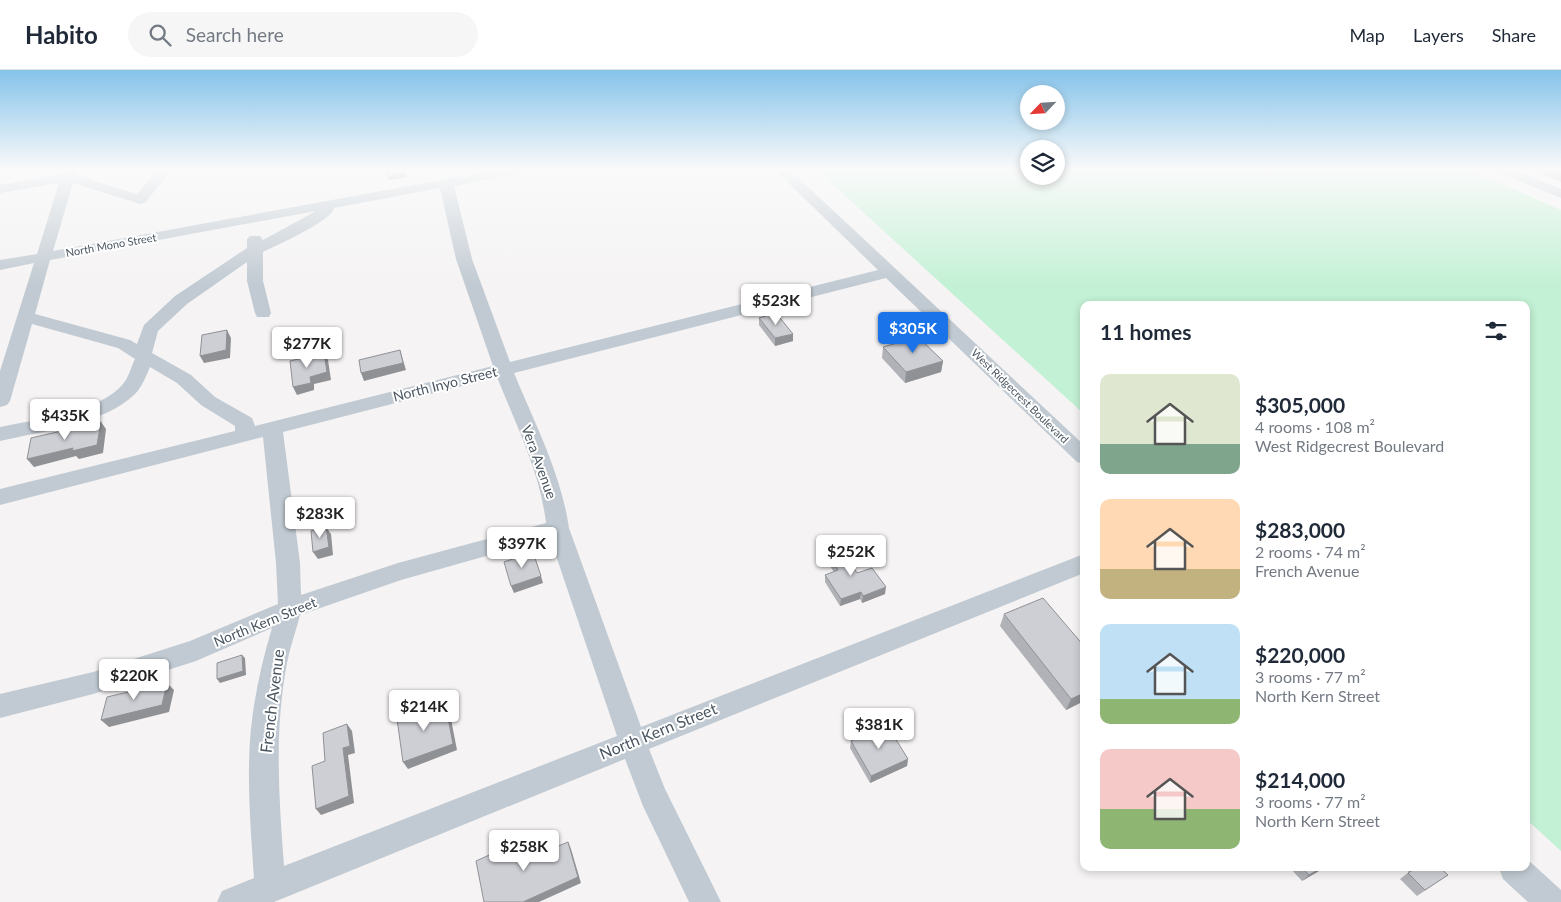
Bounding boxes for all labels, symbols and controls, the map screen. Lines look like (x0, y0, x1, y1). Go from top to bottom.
search box (128, 12, 478, 57)
text: Habito (25, 20, 98, 49)
icon: search (146, 21, 174, 49)
text: Search here (186, 23, 284, 46)
text: Map (1349, 24, 1385, 46)
text: Layers (1413, 24, 1464, 46)
text: Share (1492, 24, 1536, 46)
north arrow (1020, 85, 1065, 130)
map controls (1020, 85, 1065, 185)
button: layers (1020, 140, 1065, 185)
street label: North Mono Street (65, 230, 157, 259)
pin: $523K (741, 284, 811, 326)
text: $523K (752, 290, 800, 309)
pin: $305K (878, 312, 948, 354)
icon: filters (1482, 317, 1510, 345)
text: $305K (889, 318, 937, 337)
text: 11 homes (1100, 319, 1191, 344)
pin: $277K (272, 326, 342, 369)
text: $277K (283, 333, 331, 352)
street label: West Ridgecrest Boulevard (969, 346, 1072, 446)
street label: North Inyo Street (391, 362, 499, 405)
text: $305,000 (1255, 392, 1345, 417)
icon: home (1140, 394, 1200, 454)
pin: $435K (30, 398, 100, 441)
text: $435K (41, 405, 89, 424)
text: 4 rooms · 108 m² (1255, 417, 1375, 436)
street label: Vera Avenue (518, 423, 561, 501)
text: West Ridgecrest Boulevard (1255, 436, 1444, 455)
pin: $283K (285, 496, 355, 539)
text: $283K (296, 503, 344, 522)
text: $283,000 (1255, 517, 1345, 542)
icon: home (1140, 519, 1200, 579)
pin: $397K (487, 526, 557, 569)
text: $397K (498, 533, 546, 552)
pin: $252K (816, 534, 886, 577)
text: $252K (827, 541, 875, 560)
text: 2 rooms · 74 m² (1255, 542, 1366, 561)
text: French Avenue (1255, 561, 1359, 580)
street label: North Kern Street (211, 593, 319, 650)
text: $220,000 (1255, 642, 1345, 667)
icon: home (1140, 644, 1200, 704)
street label: French Avenue (256, 648, 287, 754)
pin: $220K (99, 658, 169, 701)
text: $220K (110, 665, 158, 684)
text: 3 rooms · 77 m² (1255, 667, 1366, 686)
text: North Kern Street (1255, 686, 1380, 705)
pin: $214K (389, 690, 459, 732)
text: $214K (400, 696, 448, 715)
street label: North Kern Street (596, 698, 720, 763)
pin: $381K (844, 708, 914, 750)
text: $381K (855, 714, 903, 733)
text: $214,000 (1255, 767, 1345, 792)
icon: home (1140, 769, 1200, 829)
text: 3 rooms · 77 m² (1255, 792, 1366, 811)
text: North Kern Street (1255, 811, 1380, 830)
pin: $258K (489, 830, 559, 872)
text: $258K (500, 836, 548, 855)

